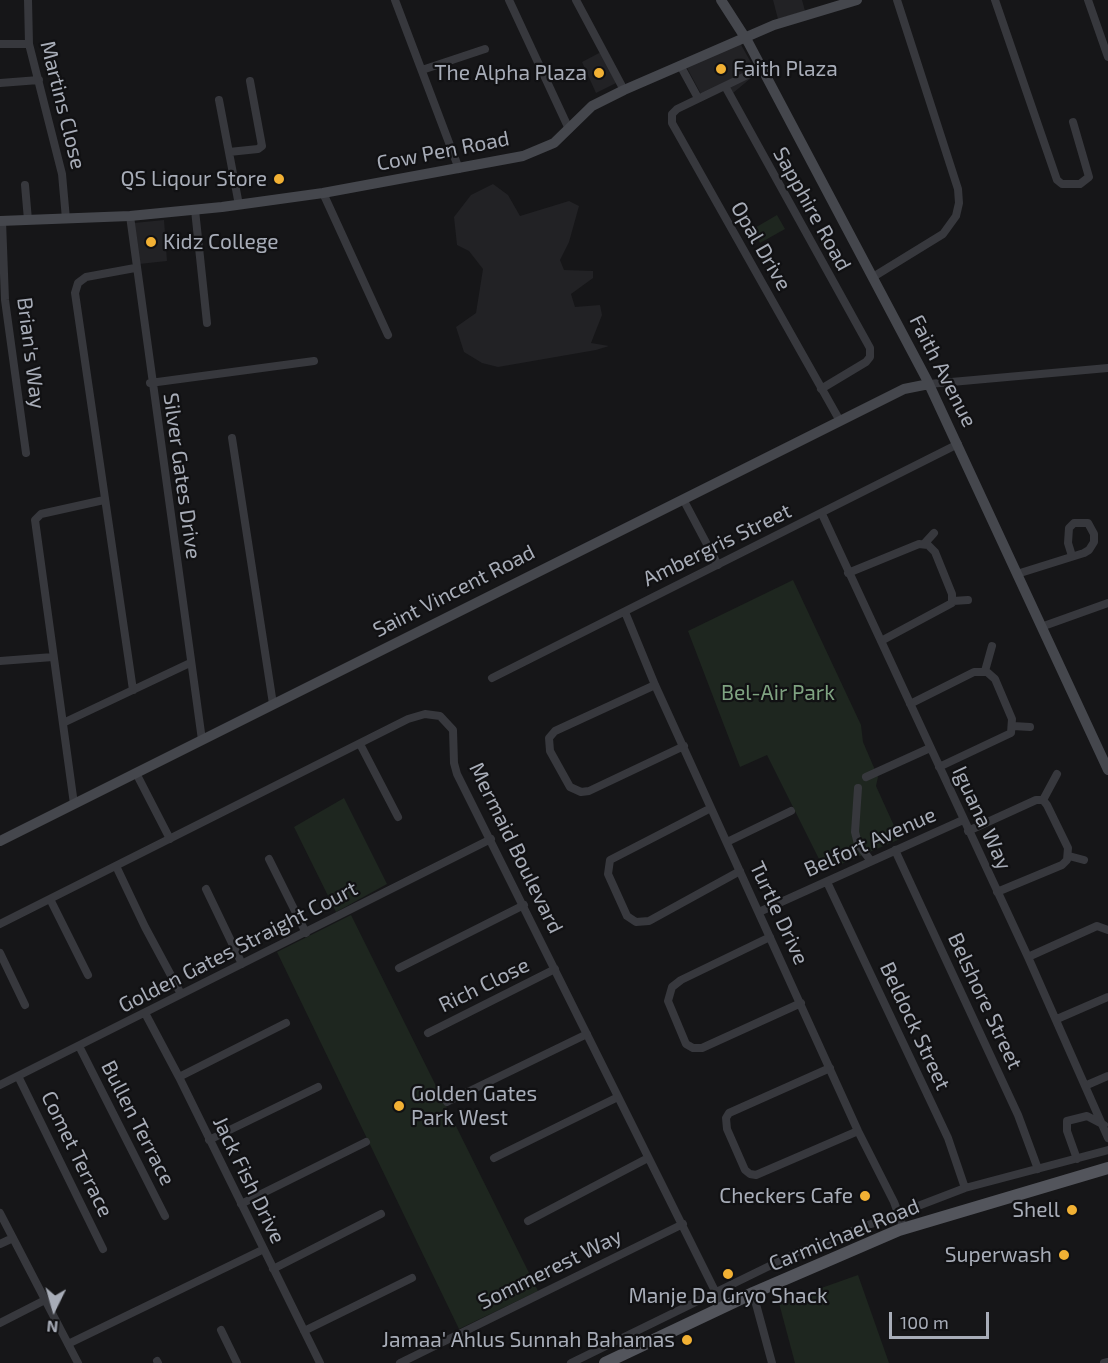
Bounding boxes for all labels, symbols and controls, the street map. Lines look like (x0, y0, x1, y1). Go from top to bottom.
street label: Martins Close (35, 38, 91, 172)
place label: Faith Plaza (733, 56, 838, 82)
place label: The Alpha Plaza (434, 60, 587, 86)
marker: Faith Plaza (714, 62, 728, 76)
marker: The Alpha Plaza (592, 66, 606, 80)
street label: Cow Pen Road (375, 126, 511, 176)
street label: Sapphire Road (768, 143, 856, 275)
place label: QS Liqour Store (121, 166, 267, 192)
marker: QS Liqour Store (272, 172, 286, 186)
street label: Opal Drive (725, 197, 797, 295)
place label: Kidz College (163, 229, 279, 255)
marker: Kidz College (144, 235, 158, 249)
street label: Brian's Way (12, 296, 50, 410)
street label: Faith Avenue (904, 311, 982, 431)
street label: Silver Gates Drive (158, 391, 206, 561)
street label: Ambergris Street (639, 498, 795, 592)
street label: Saint Vincent Road (369, 539, 539, 643)
park label: Bel-Air Park (721, 680, 835, 706)
street label: Mermaid Boulevard (464, 758, 568, 938)
street label: Iguana Way (947, 762, 1017, 874)
street label: Belfort Avenue (800, 802, 940, 882)
street label: Turtle Drive (744, 857, 814, 969)
street label: Golden Gates Straight Court (114, 876, 362, 1018)
street label: Belshore Street (942, 929, 1028, 1073)
street label: Rich Close (435, 952, 533, 1018)
street label: Beldock Street (874, 958, 956, 1094)
street label: Bullen Terrace (96, 1056, 180, 1190)
place label: Golden Gates Park West (411, 1081, 537, 1131)
street label: Comet Terrace (36, 1087, 118, 1221)
marker: Golden Gates Park West (392, 1099, 406, 1113)
street label: Jack Fish Drive (207, 1112, 291, 1248)
place label: Checkers Cafe (719, 1183, 853, 1209)
marker: Checkers Cafe (858, 1189, 872, 1203)
street label: Carmichael Road (765, 1193, 923, 1277)
place label: Shell (1012, 1197, 1060, 1223)
marker: Shell (1065, 1203, 1079, 1217)
street label: Sommerest Way (474, 1223, 626, 1315)
place label: Superwash (945, 1242, 1052, 1268)
marker: Superwash (1057, 1248, 1071, 1262)
marker: Manje Da Gryo Shack (721, 1267, 735, 1281)
north arrow (24, 1279, 84, 1339)
place label: Manje Da Gryo Shack (628, 1283, 828, 1309)
scale bar (892, 1300, 992, 1338)
text: 100 m (900, 1311, 949, 1333)
text: N (46, 1317, 59, 1337)
place label: Jamaa' Ahlus Sunnah Bahamas (382, 1327, 675, 1353)
marker: Jamaa' Ahlus Sunnah Bahamas (680, 1333, 694, 1347)

